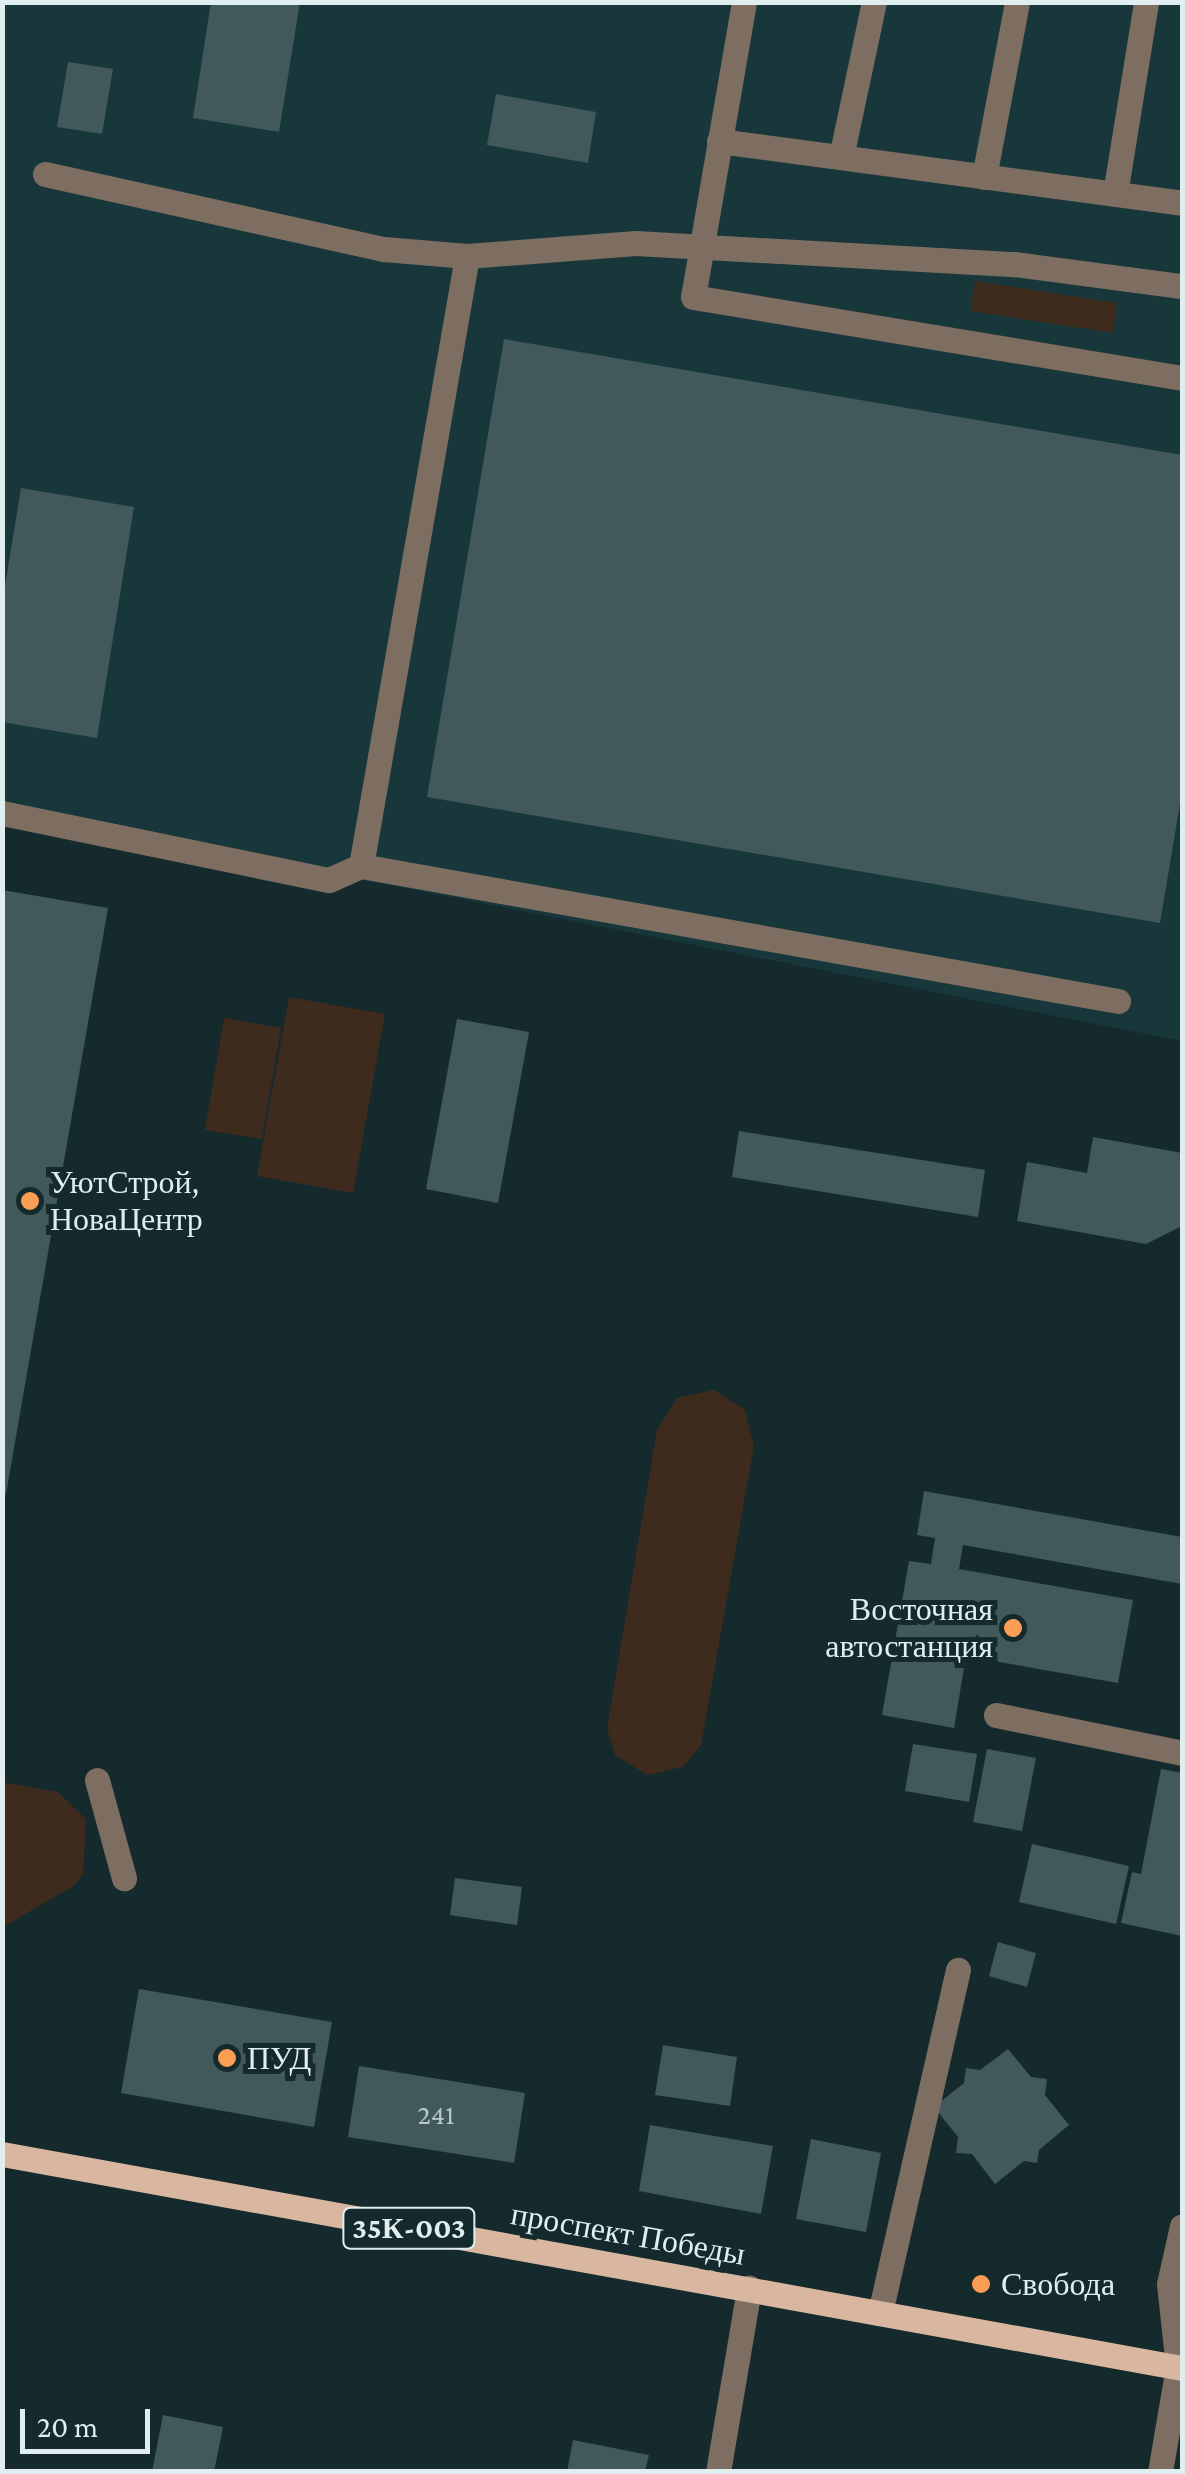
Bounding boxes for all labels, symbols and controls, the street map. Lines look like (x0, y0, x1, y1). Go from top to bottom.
place label: УютСтрой, НоваЦентр (50, 1164, 203, 1239)
marker: УютСтрой, НоваЦентр (19, 1190, 41, 1212)
place label: Восточная автостанция (825, 1591, 993, 1666)
marker: Восточная автостанция (1002, 1617, 1024, 1639)
place label: ПУД (247, 2039, 311, 2077)
marker: ПУД (216, 2047, 238, 2069)
house number: 241 (418, 2098, 454, 2132)
street label: проспект Победы (508, 2195, 748, 2273)
road number: 35К-003 (342, 2203, 476, 2253)
place label: Свобода (1001, 2265, 1115, 2303)
marker: Свобода (970, 2273, 992, 2295)
scale bar (25, 2389, 155, 2451)
text: 20 m (37, 2410, 98, 2443)

